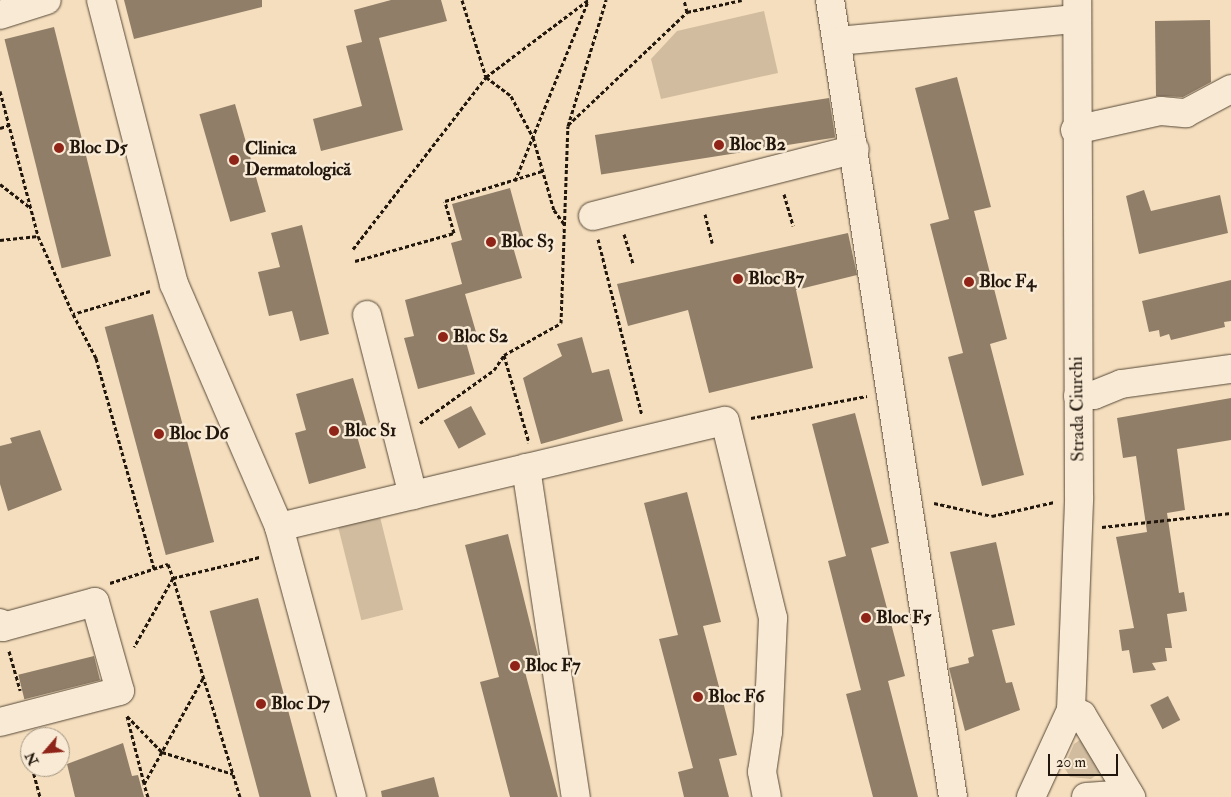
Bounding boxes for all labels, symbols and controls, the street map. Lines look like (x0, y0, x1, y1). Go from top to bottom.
place label: Bloc B2 (729, 134, 786, 156)
place label: Bloc D5 (69, 137, 128, 159)
place label: Clinica Dermatologică (245, 139, 351, 182)
marker: Bloc B2 (713, 139, 725, 151)
marker: Bloc D5 (53, 142, 65, 154)
marker: Clinica Dermatologică (227, 153, 241, 167)
place label: Bloc S3 (501, 231, 554, 253)
marker: Bloc S3 (485, 236, 497, 248)
place label: Bloc B7 (748, 268, 804, 290)
place label: Bloc F4 (979, 271, 1036, 293)
marker: Bloc B7 (732, 273, 744, 285)
marker: Bloc F4 (963, 276, 975, 288)
place label: Bloc S2 (453, 326, 508, 348)
marker: Bloc S2 (437, 331, 449, 343)
street label: Strada Ciurchi (1066, 356, 1090, 462)
place label: Bloc S1 (344, 420, 396, 442)
place label: Bloc D6 (169, 423, 229, 445)
marker: Bloc S1 (328, 425, 340, 437)
marker: Bloc D6 (153, 428, 165, 440)
place label: Bloc F5 (876, 607, 931, 629)
marker: Bloc F5 (860, 612, 872, 624)
place label: Bloc F7 (525, 655, 581, 677)
marker: Bloc F7 (509, 660, 521, 672)
place label: Bloc F6 (708, 686, 764, 708)
marker: Bloc F6 (692, 691, 704, 703)
place label: Bloc D7 (271, 693, 330, 715)
marker: Bloc D7 (255, 698, 267, 710)
north arrow (20, 727, 70, 777)
scale bar (1051, 744, 1121, 776)
text: N (22, 749, 43, 768)
text: 20 m (1056, 753, 1086, 772)

